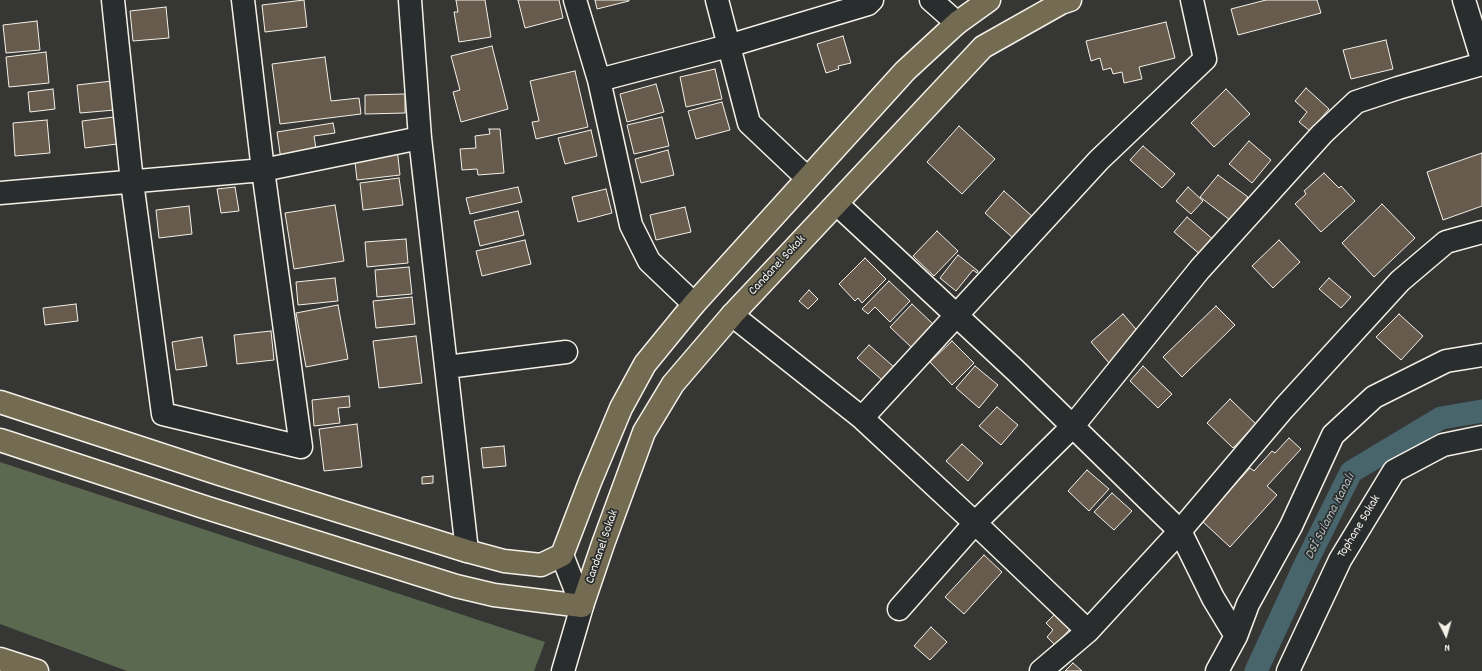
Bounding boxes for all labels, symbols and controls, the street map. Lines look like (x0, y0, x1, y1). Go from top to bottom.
street label: Candanel Sokak (746, 233, 810, 299)
water label: DSİ Sulama Kanalı (1302, 471, 1360, 563)
street label: Tophane Sokak (1335, 493, 1385, 561)
street label: Candanel Sokak (583, 508, 623, 586)
north arrow (1426, 615, 1466, 655)
text: N (1444, 639, 1450, 655)

